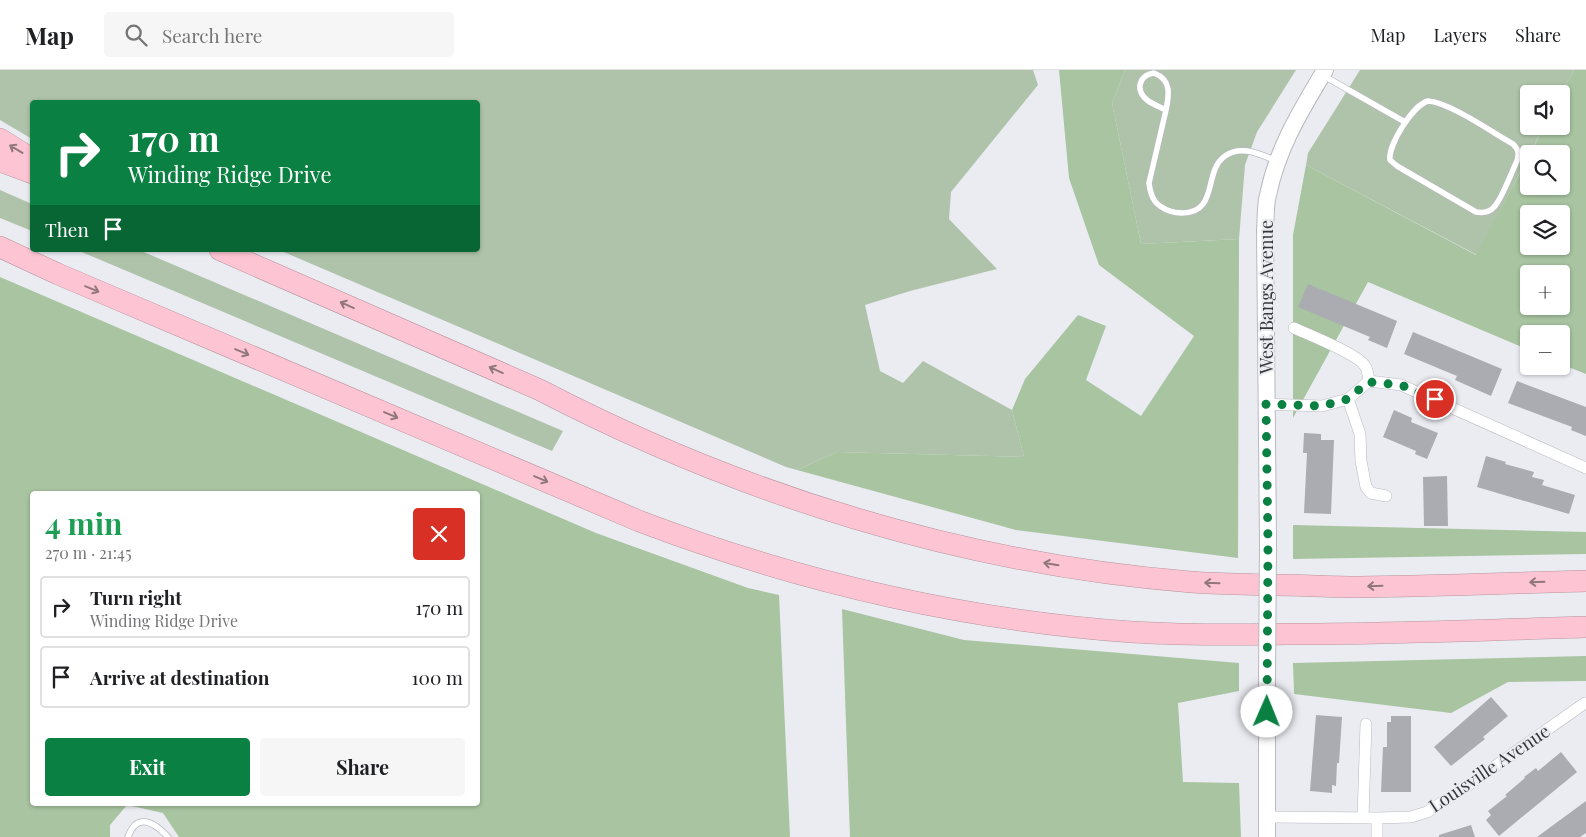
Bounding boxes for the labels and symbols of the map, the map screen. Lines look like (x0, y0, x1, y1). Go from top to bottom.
one-way arrow (10, 144, 24, 154)
street label: West Bangs Avenue (1254, 220, 1278, 375)
one-way arrow (84, 284, 99, 294)
one-way arrow (340, 300, 355, 310)
one-way arrow (234, 347, 249, 357)
one-way arrow (489, 365, 504, 375)
pin (1414, 378, 1456, 420)
one-way arrow (384, 412, 399, 421)
one-way arrow (533, 475, 548, 484)
one-way arrow (1043, 559, 1059, 569)
one-way arrow (1530, 577, 1546, 587)
one-way arrow (1205, 578, 1221, 588)
one-way arrow (1367, 582, 1383, 591)
position arrow (1240, 685, 1292, 737)
street label: Louisville Avenue (1424, 719, 1554, 817)

